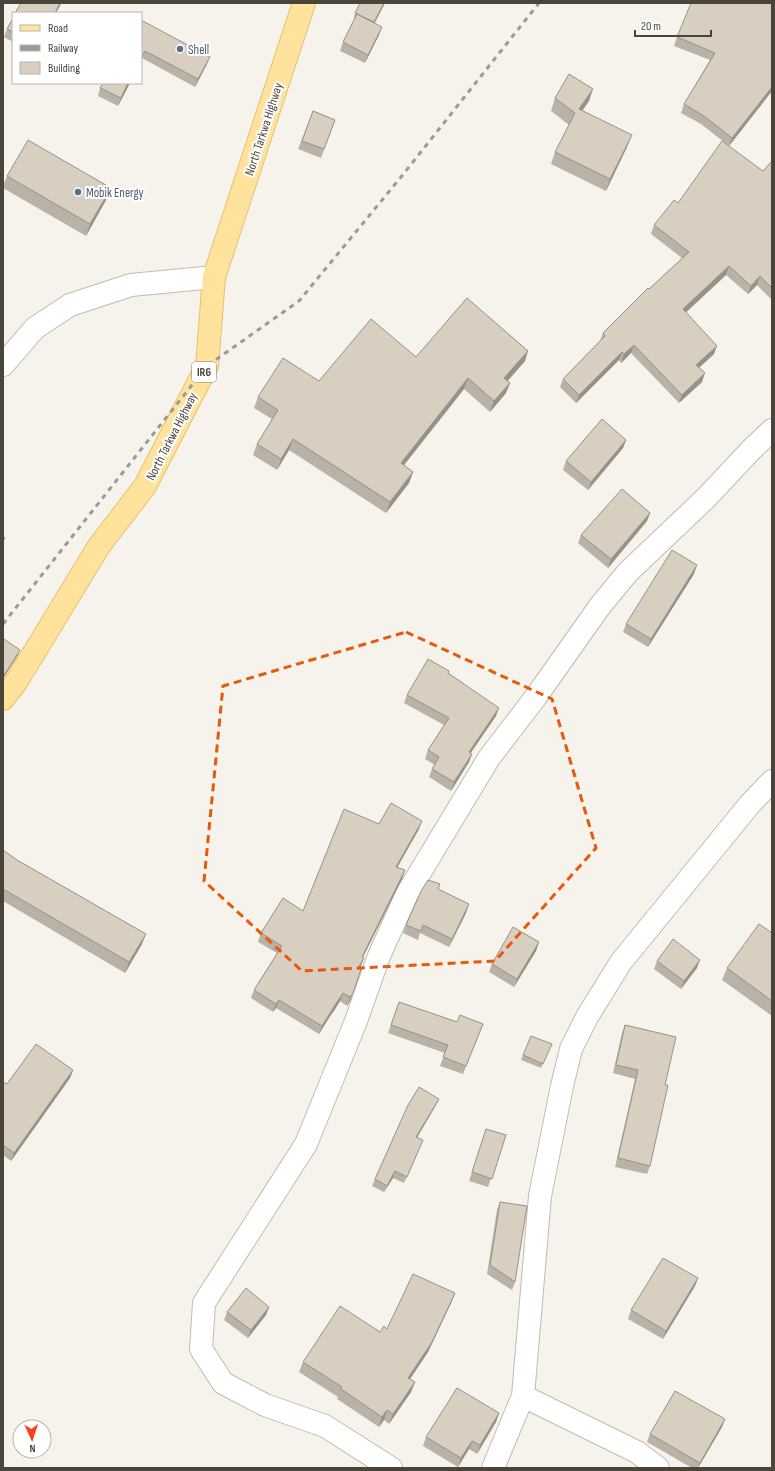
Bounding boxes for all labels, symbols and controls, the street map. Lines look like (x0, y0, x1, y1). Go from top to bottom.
legend (12, 12, 142, 84)
scale bar (635, 12, 711, 38)
text: 20 m (641, 19, 661, 34)
text: Road (48, 21, 68, 36)
text: Railway (48, 41, 79, 56)
place label: Shell (188, 42, 209, 58)
marker: Shell (175, 44, 185, 54)
text: Building (48, 61, 80, 76)
street label: North Tarkwa Highway (241, 81, 286, 178)
place label: Mobik Energy (86, 185, 144, 201)
marker: Mobik Energy (73, 187, 83, 197)
road number: IR6 (192, 362, 216, 382)
street label: North Tarkwa Highway (143, 390, 201, 483)
north arrow (12, 1419, 52, 1459)
text: N (29, 1442, 36, 1455)

